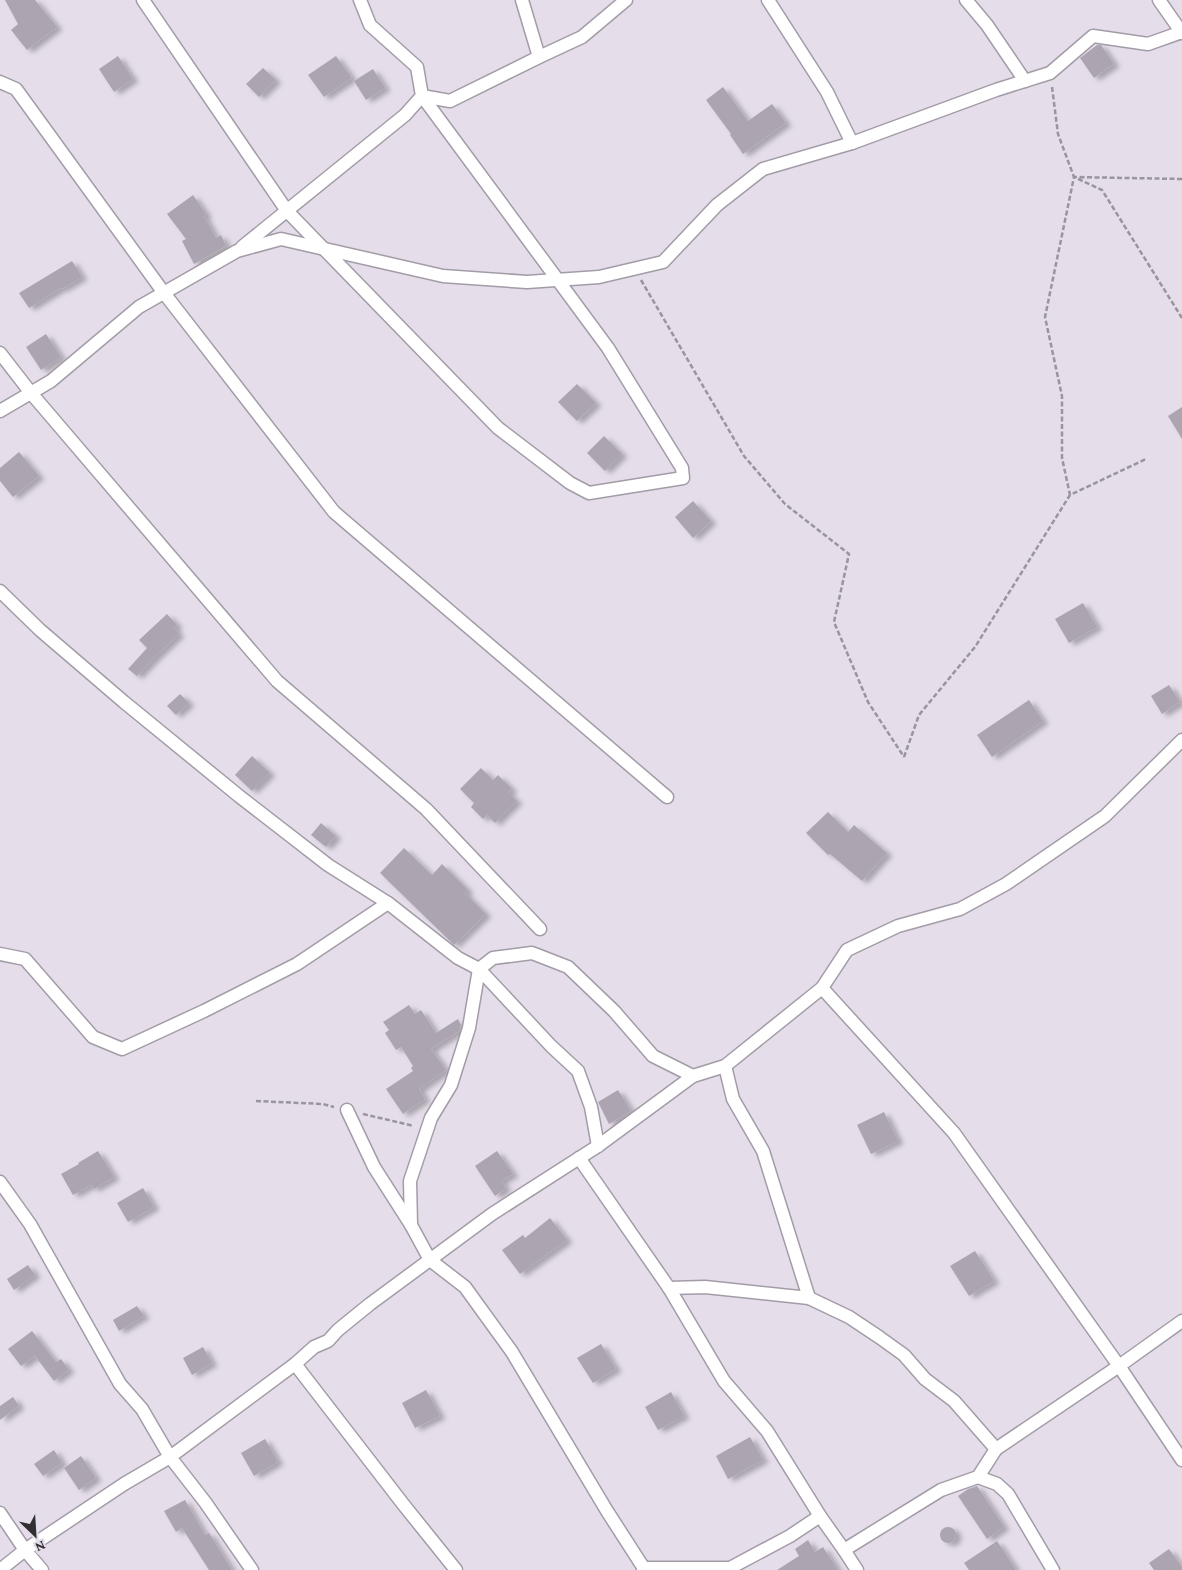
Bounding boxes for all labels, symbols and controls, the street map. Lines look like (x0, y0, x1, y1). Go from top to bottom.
north arrow (10, 1510, 60, 1560)
text: N (32, 1538, 48, 1556)

